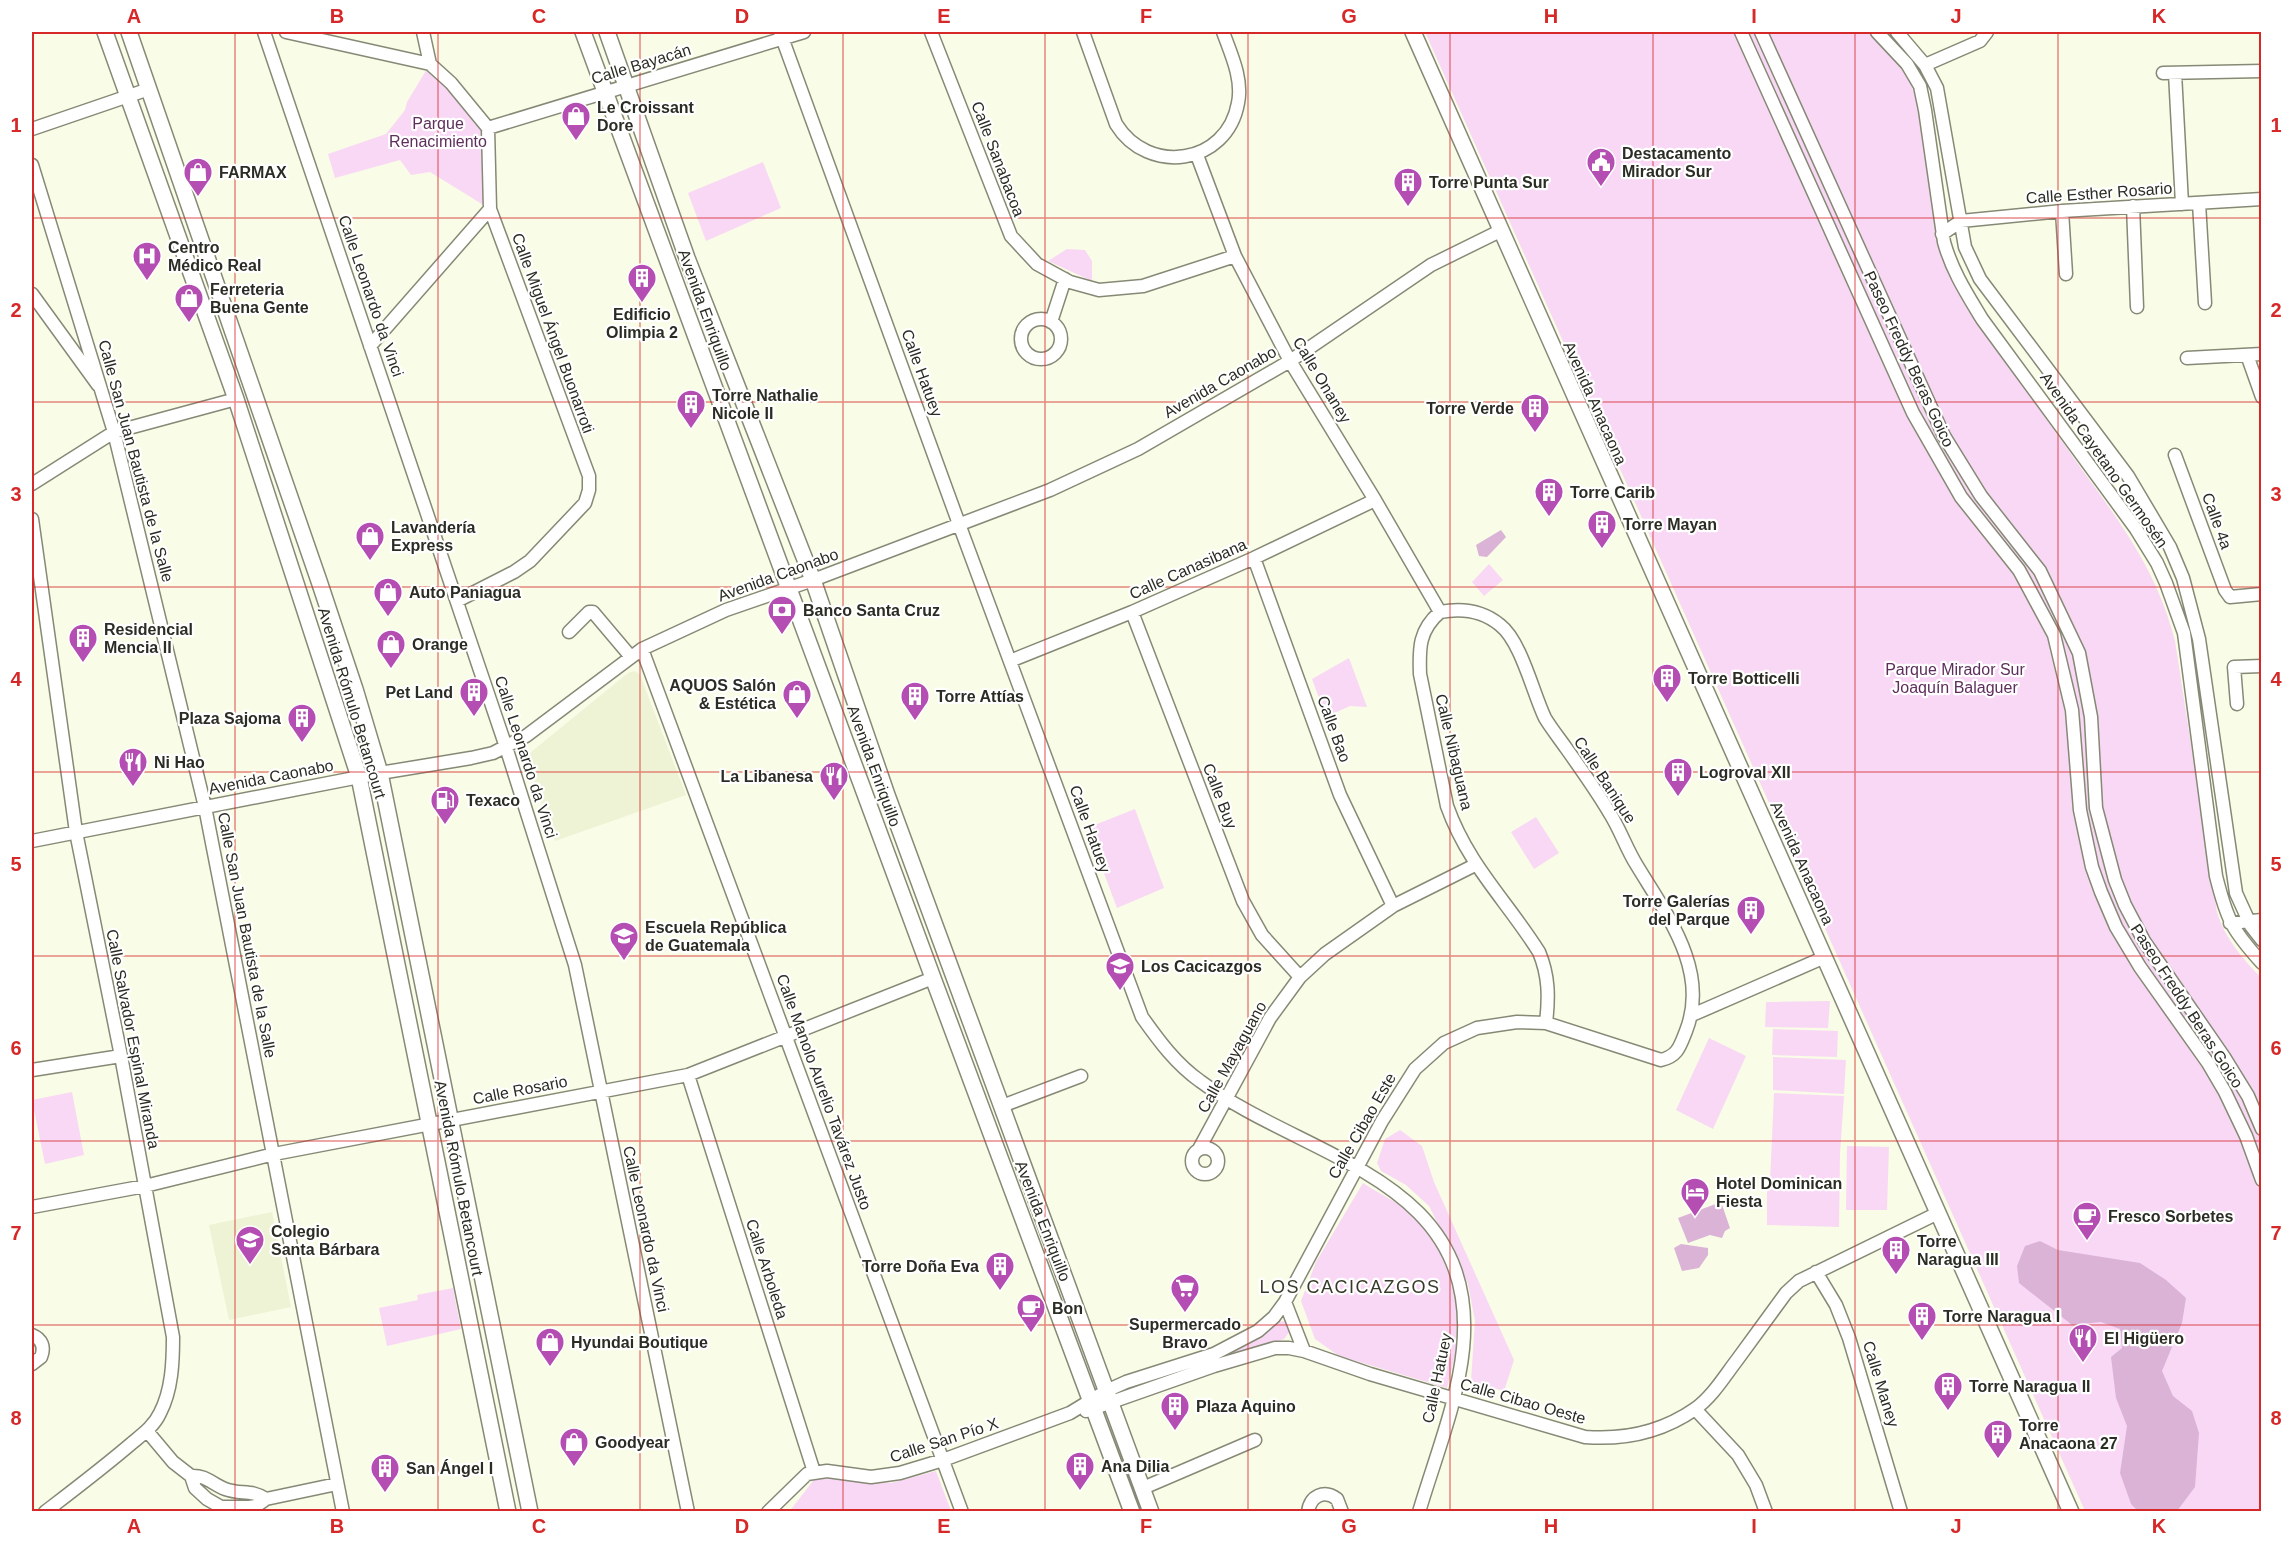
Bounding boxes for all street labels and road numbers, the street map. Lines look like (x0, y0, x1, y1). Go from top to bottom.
street label: Calle Bayacán (589, 41, 693, 87)
street label: Calle Sanabacoa (968, 99, 1028, 219)
street label: Calle Esther Rosario (2025, 179, 2173, 207)
street label: Calle Leonardo da Vinci (335, 213, 407, 379)
street label: Calle Miguel Ángel Buonarroti (509, 230, 598, 435)
street label: Avenida Enriquillo (675, 247, 735, 373)
street label: Paseo Freddy Beras Goico (1861, 268, 1957, 450)
street label: Calle Hatuey (898, 327, 946, 419)
street label: Calle Onaney (1290, 334, 1354, 426)
street label: Calle San Juan Bautista de la Salle (95, 338, 177, 584)
street label: Avenida Anacaona (1560, 339, 1630, 467)
street label: Avenida Caonabo (1161, 343, 1279, 421)
street label: Avenida Cayetano Germosén (2037, 369, 2171, 551)
street label: Calle 4a (2199, 491, 2235, 552)
street label: Calle Canasibana (1127, 536, 1249, 602)
street label: Avenida Caonabo (715, 545, 841, 605)
street label: Avenida Rómulo Betancourt (315, 605, 389, 801)
street label: Calle Leonardo da Vinci (492, 674, 560, 840)
street label: Calle Nibaguana (1432, 692, 1476, 812)
street label: Calle Bao (1314, 693, 1354, 765)
street label: Avenida Enriquillo (844, 703, 904, 829)
street label: Calle Banique (1571, 734, 1639, 826)
street label: Avenida Caonabo (207, 757, 335, 797)
street label: Calle Buy (1200, 761, 1240, 831)
street label: Calle Hatuey (1066, 783, 1114, 875)
street label: Avenida Anacaona (1767, 799, 1837, 927)
street label: Calle San Juan Bautista de la Salle (215, 811, 279, 1059)
street label: Paseo Freddy Beras Goico (2128, 921, 2246, 1091)
street label: Calle Salvador Espinal Miranda (103, 928, 163, 1150)
street label: Calle Manolo Aurelio Tavárez Justo (773, 972, 875, 1212)
street label: Calle Mayaguano (1194, 998, 1270, 1116)
street label: Calle Cibao Este (1325, 1070, 1399, 1182)
street label: Calle Rosario (471, 1072, 569, 1108)
street label: Avenida Rómulo Betancourt (432, 1079, 486, 1278)
street label: Calle Leonardo da Vinci (620, 1144, 672, 1314)
street label: Avenida Enriquillo (1012, 1158, 1074, 1284)
street label: Calle Arboleda (743, 1217, 791, 1321)
street label: Calle Hatuey (1419, 1331, 1455, 1425)
street label: Calle Maney (1860, 1339, 1902, 1429)
street label: Calle Cibao Oeste (1458, 1375, 1588, 1427)
street label: Calle San Pío X (888, 1414, 1001, 1466)

